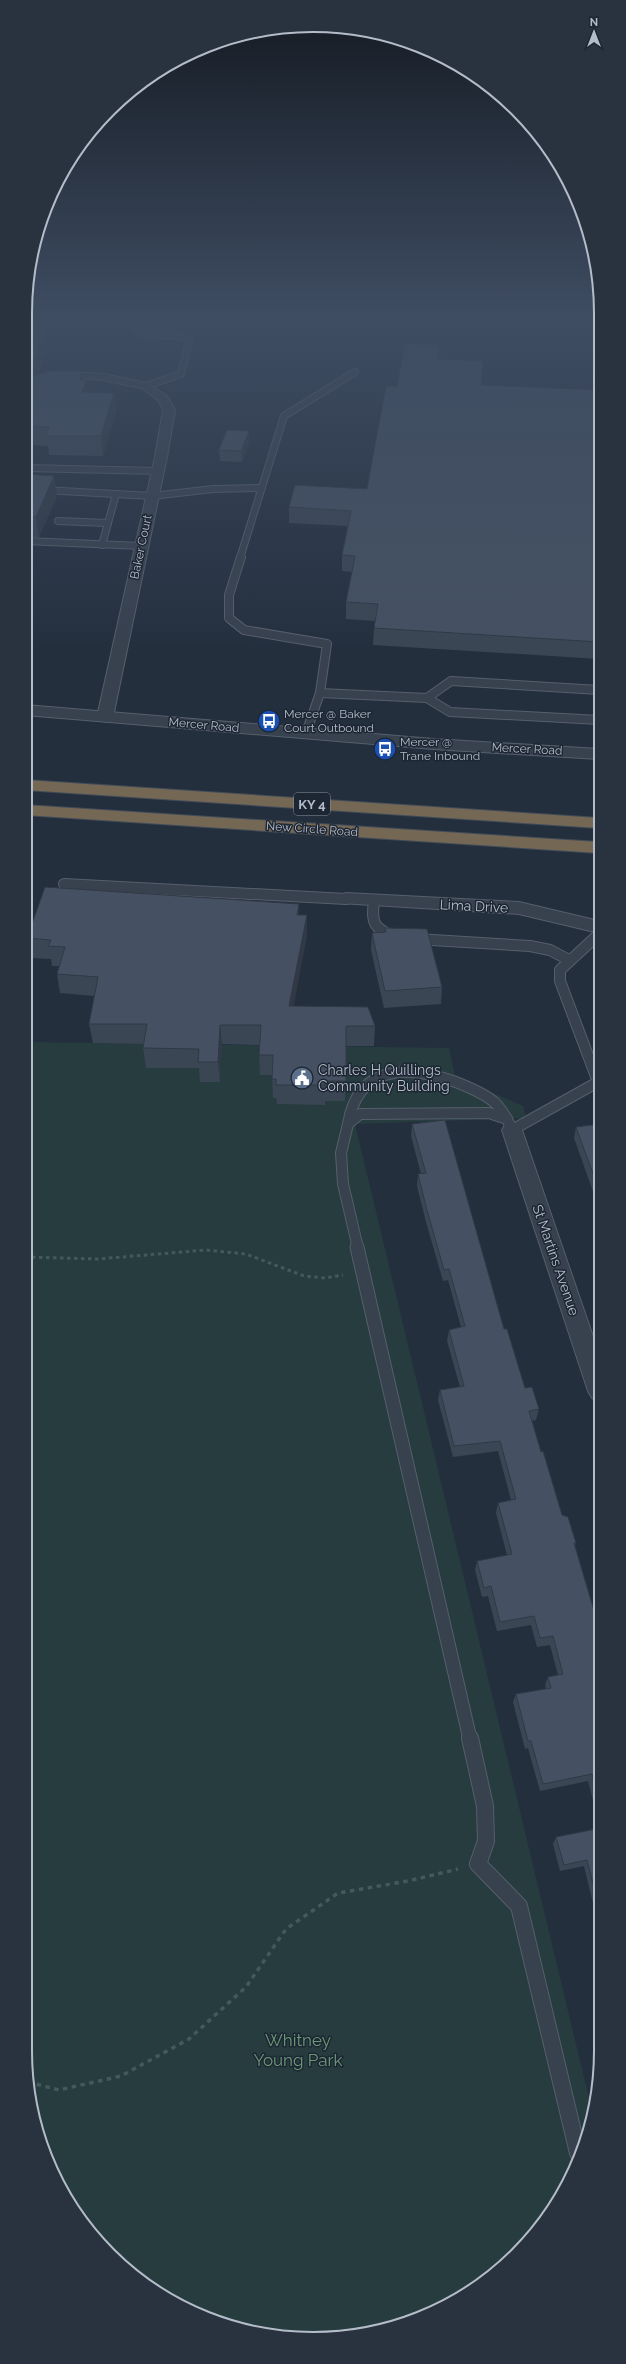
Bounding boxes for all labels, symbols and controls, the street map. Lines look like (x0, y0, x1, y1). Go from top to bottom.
north arrow (574, 12, 614, 52)
text: N (590, 16, 598, 29)
street label: Baker Court (127, 514, 155, 580)
place label: Mercer @ Baker Court Outbound (284, 707, 374, 735)
bus stop icon: Mercer @ Baker Court Outbound (256, 708, 282, 734)
street label: Mercer Road (168, 715, 240, 735)
place label: Mercer @ Trane Inbound (400, 735, 480, 763)
bus stop icon: Mercer @ Trane Inbound (372, 736, 398, 762)
street label: Mercer Road (491, 740, 563, 758)
road number: KY 4 (294, 793, 330, 815)
street label: New Circle Road (266, 819, 358, 839)
street label: Lima Drive (439, 896, 509, 916)
place label: Charles H Quillings Community Building (318, 1062, 450, 1094)
public building icon: Charles H Quillings Community Building (289, 1065, 315, 1091)
street label: St Martins Avenue (529, 1202, 583, 1318)
park label: Whitney Young Park (253, 2030, 343, 2070)

